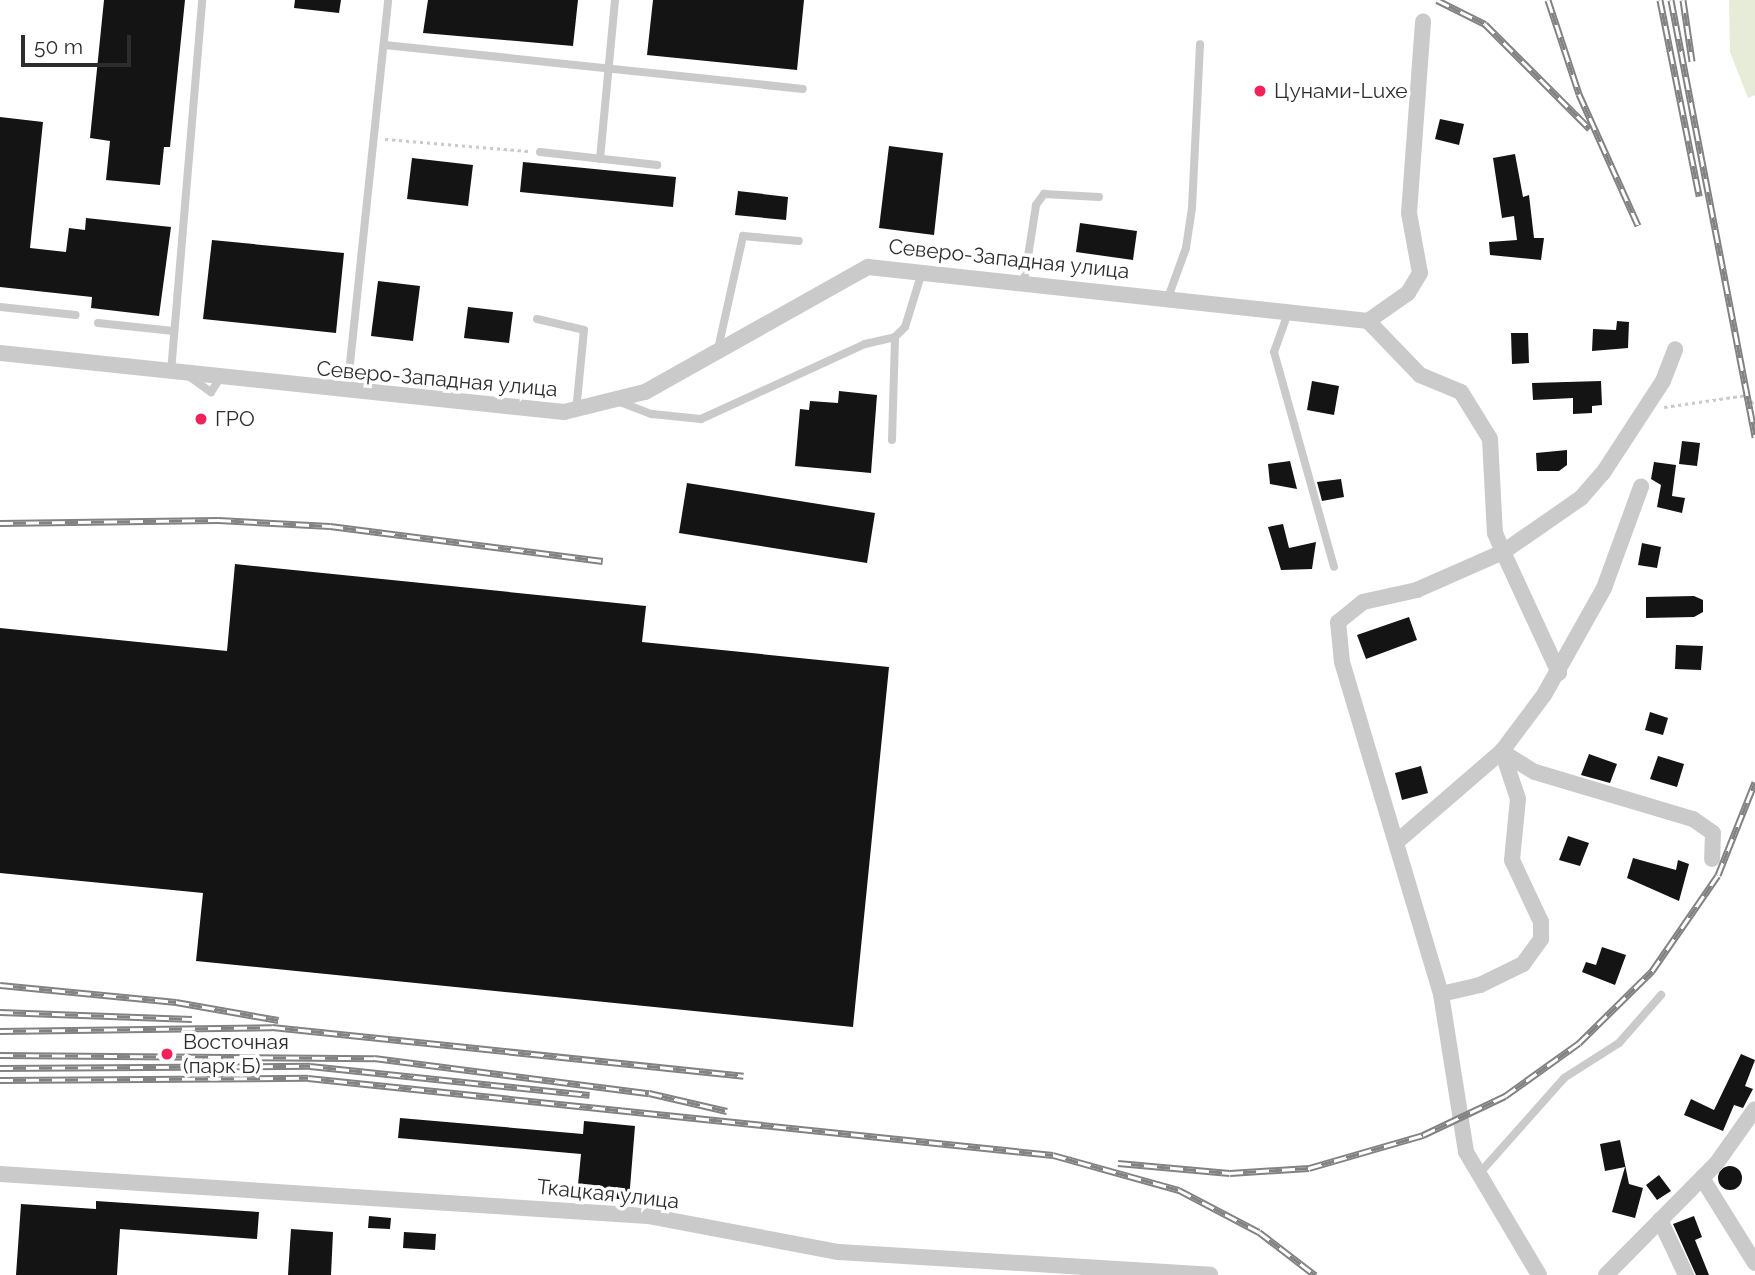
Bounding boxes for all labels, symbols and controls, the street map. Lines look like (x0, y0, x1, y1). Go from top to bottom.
scale bar (24, 21, 135, 65)
text: 50 m (34, 34, 83, 59)
place label: Цунами-Luxe (1274, 78, 1408, 104)
marker: Цунами-Luxe (1252, 83, 1268, 99)
street label: Северо-Западная улица (887, 234, 1131, 284)
street label: Северо-Западная улица (315, 356, 559, 402)
place label: ГРО (215, 406, 255, 432)
marker: ГРО (193, 411, 209, 427)
place label: Восточная (парк Б) (183, 1029, 289, 1079)
marker: Восточная (парк Б) (157, 1044, 177, 1064)
street label: Ткацкая улица (535, 1174, 681, 1214)

